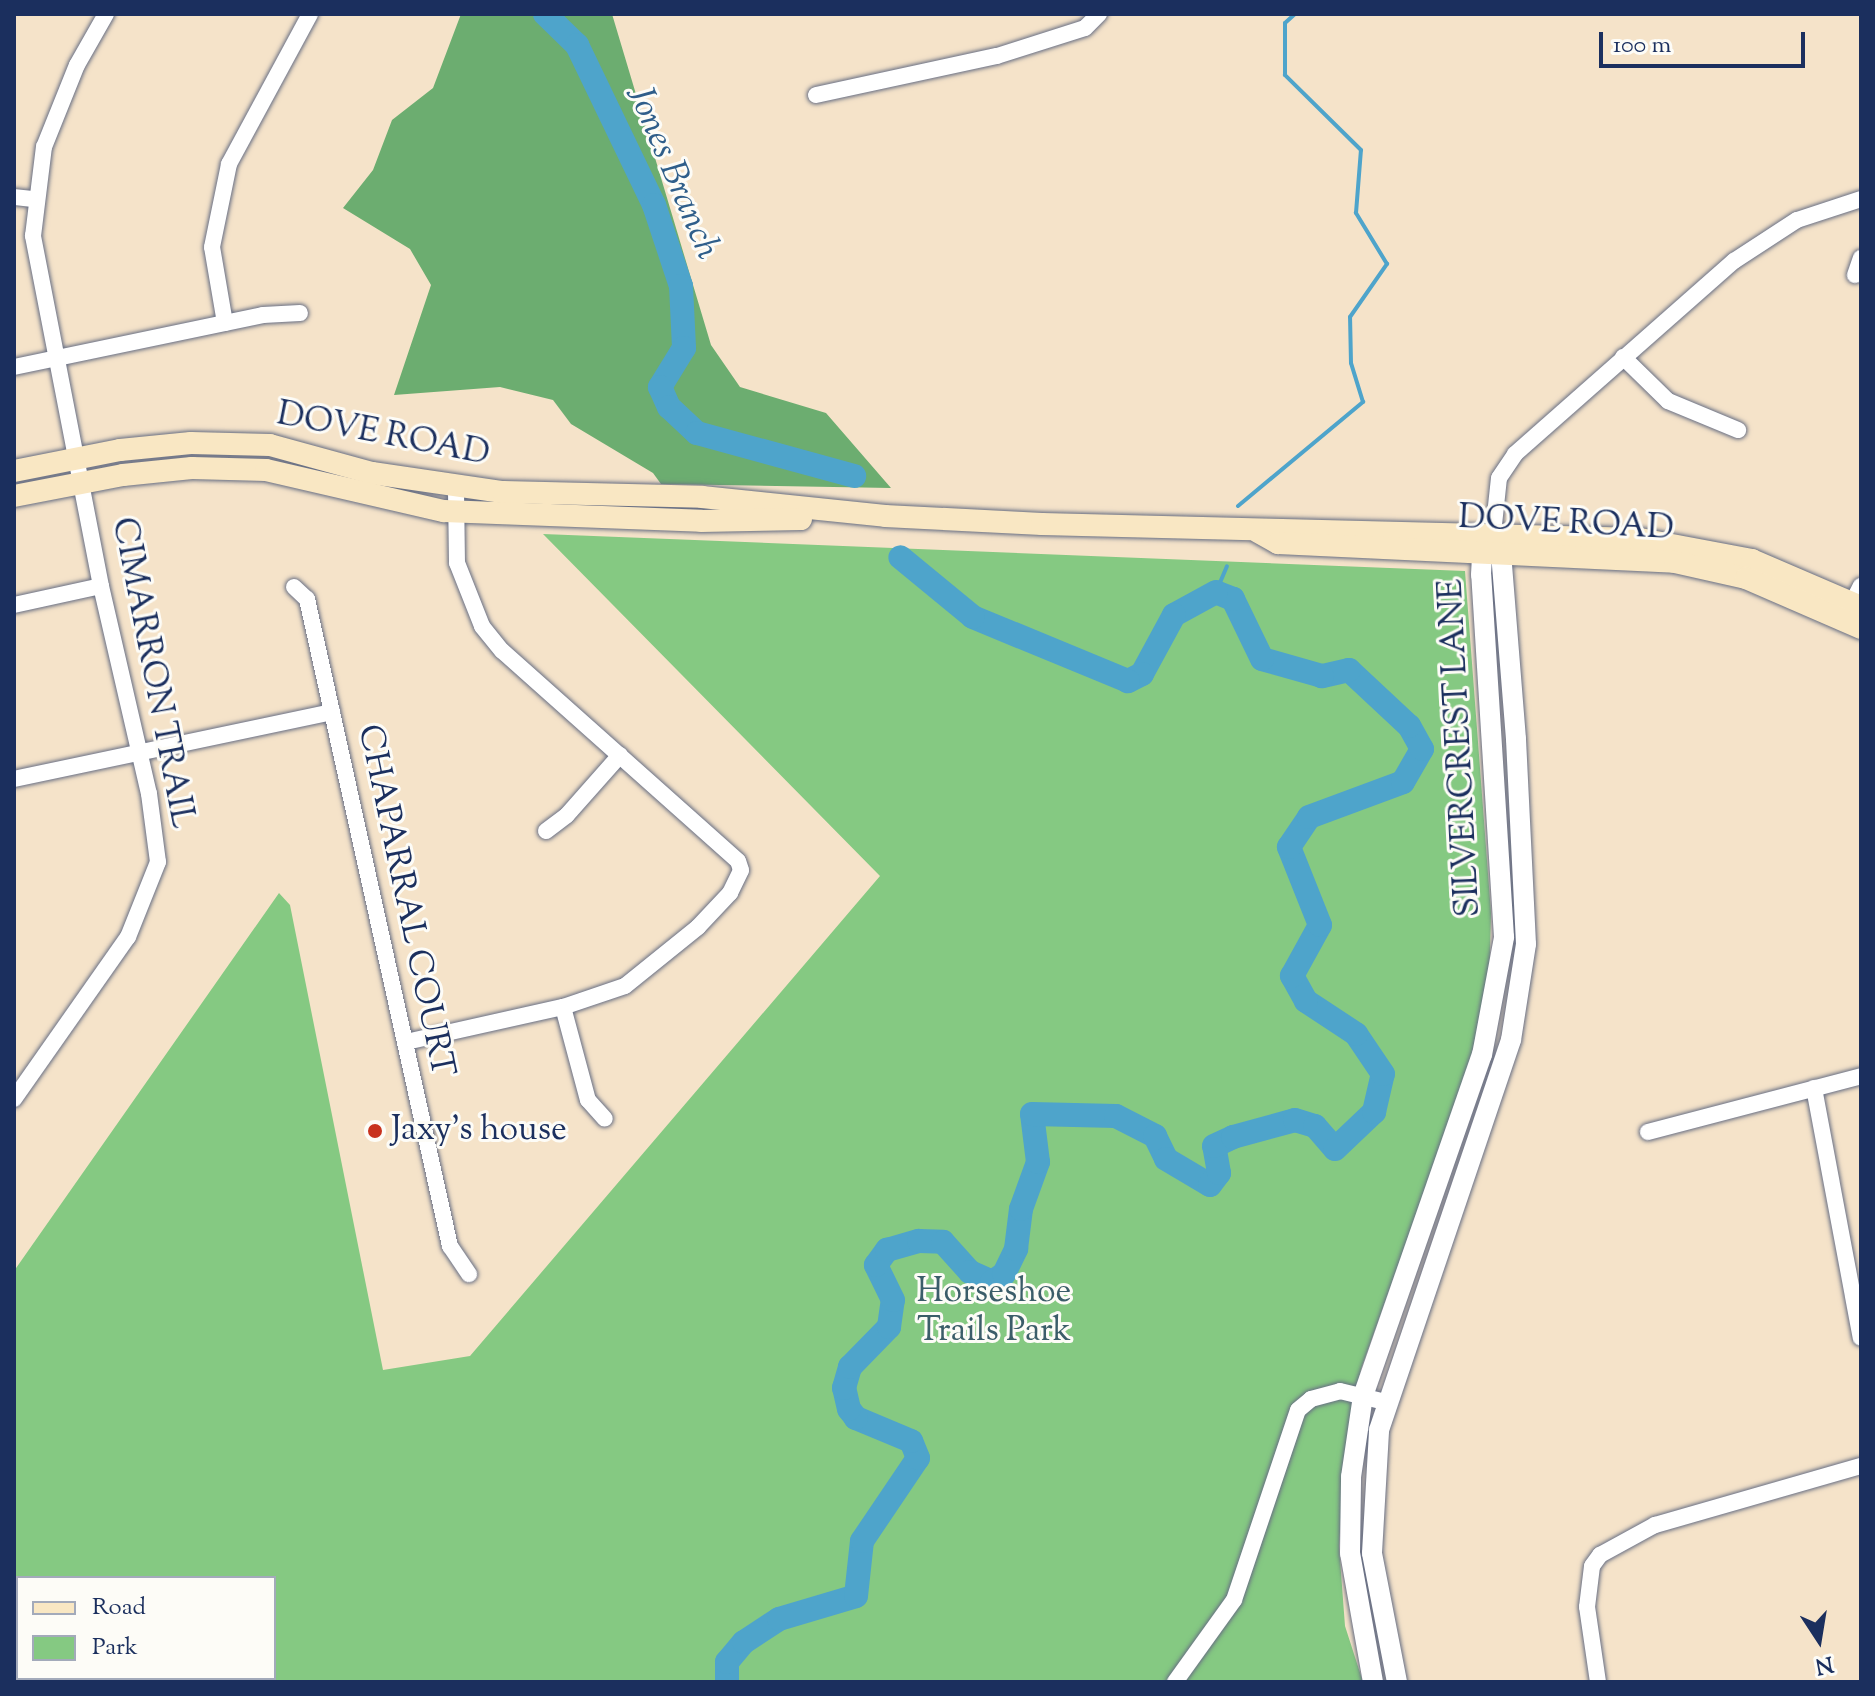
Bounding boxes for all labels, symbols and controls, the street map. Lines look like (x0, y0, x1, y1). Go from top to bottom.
scale bar (1603, 16, 1809, 66)
text: 100 m (1613, 29, 1671, 63)
water label: Jones Branch (616, 80, 728, 266)
street label: DOVE ROAD (273, 394, 493, 476)
street label: DOVE ROAD (1457, 498, 1675, 550)
street label: CIMARRON TRAIL (102, 514, 202, 832)
street label: SILVERCREST LANE (1432, 578, 1490, 918)
street label: CHAPARRAL COURT (348, 721, 462, 1081)
place label: Jaxy's house (391, 1111, 567, 1151)
marker: Jaxy's house (366, 1122, 384, 1140)
park label: Horseshoe Trails Park (917, 1272, 1071, 1352)
legend (16, 1576, 276, 1680)
text: Road (92, 1591, 146, 1625)
north arrow (1779, 1600, 1859, 1680)
text: Park (92, 1631, 138, 1665)
text: N (1812, 1646, 1836, 1681)

